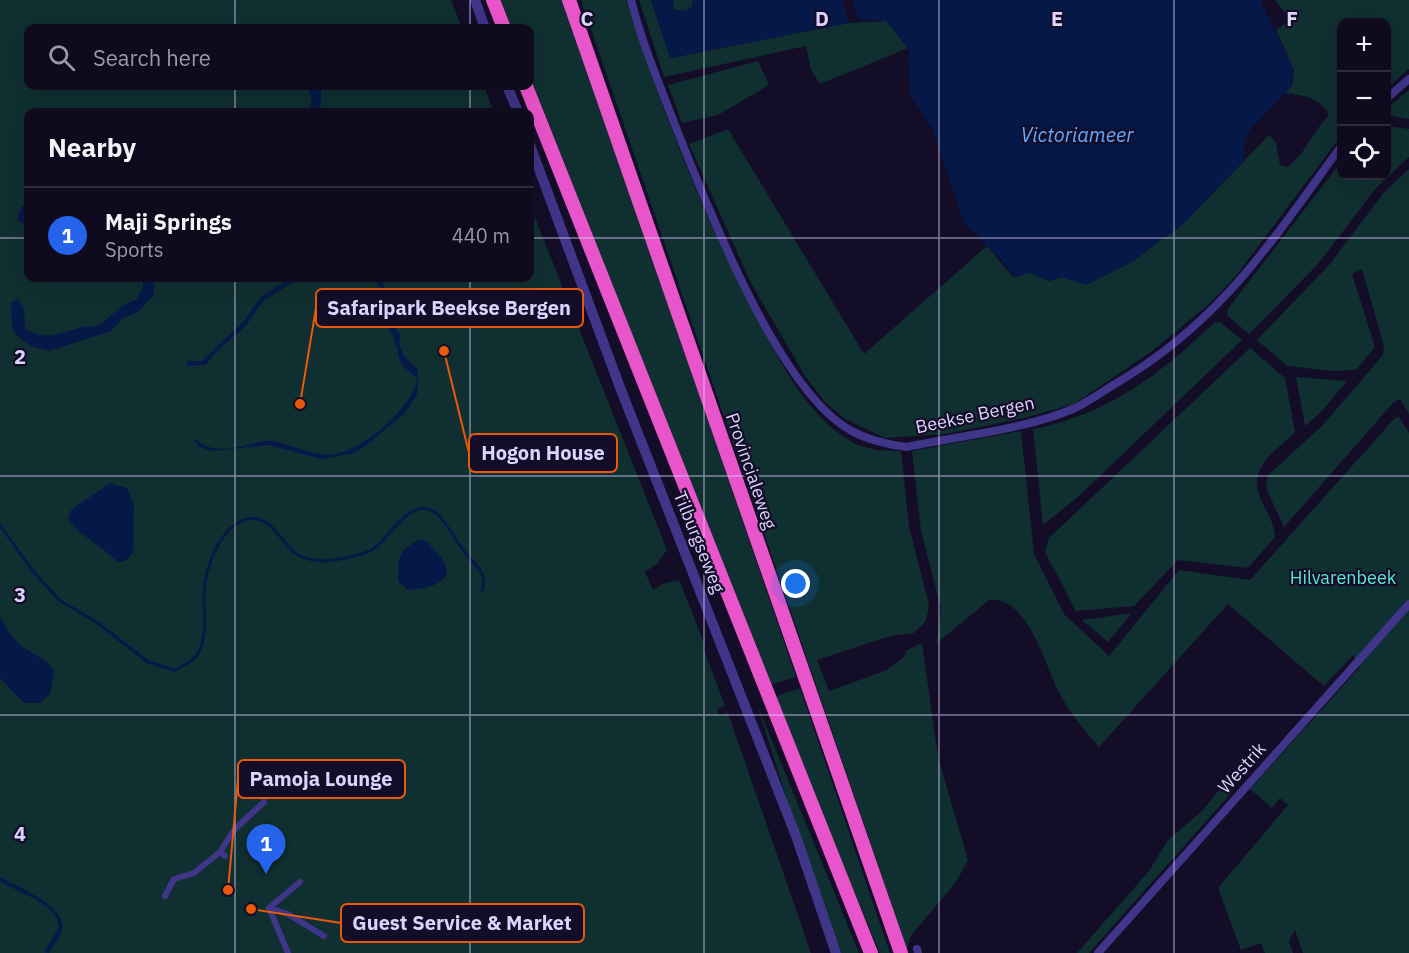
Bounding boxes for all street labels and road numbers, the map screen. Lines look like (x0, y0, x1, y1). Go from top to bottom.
street label: Beekse Bergen (913, 391, 1036, 438)
street label: Provincialeweg (721, 410, 782, 533)
street label: Tilburgseweg (669, 488, 730, 597)
street label: Westrik (1213, 737, 1271, 798)

